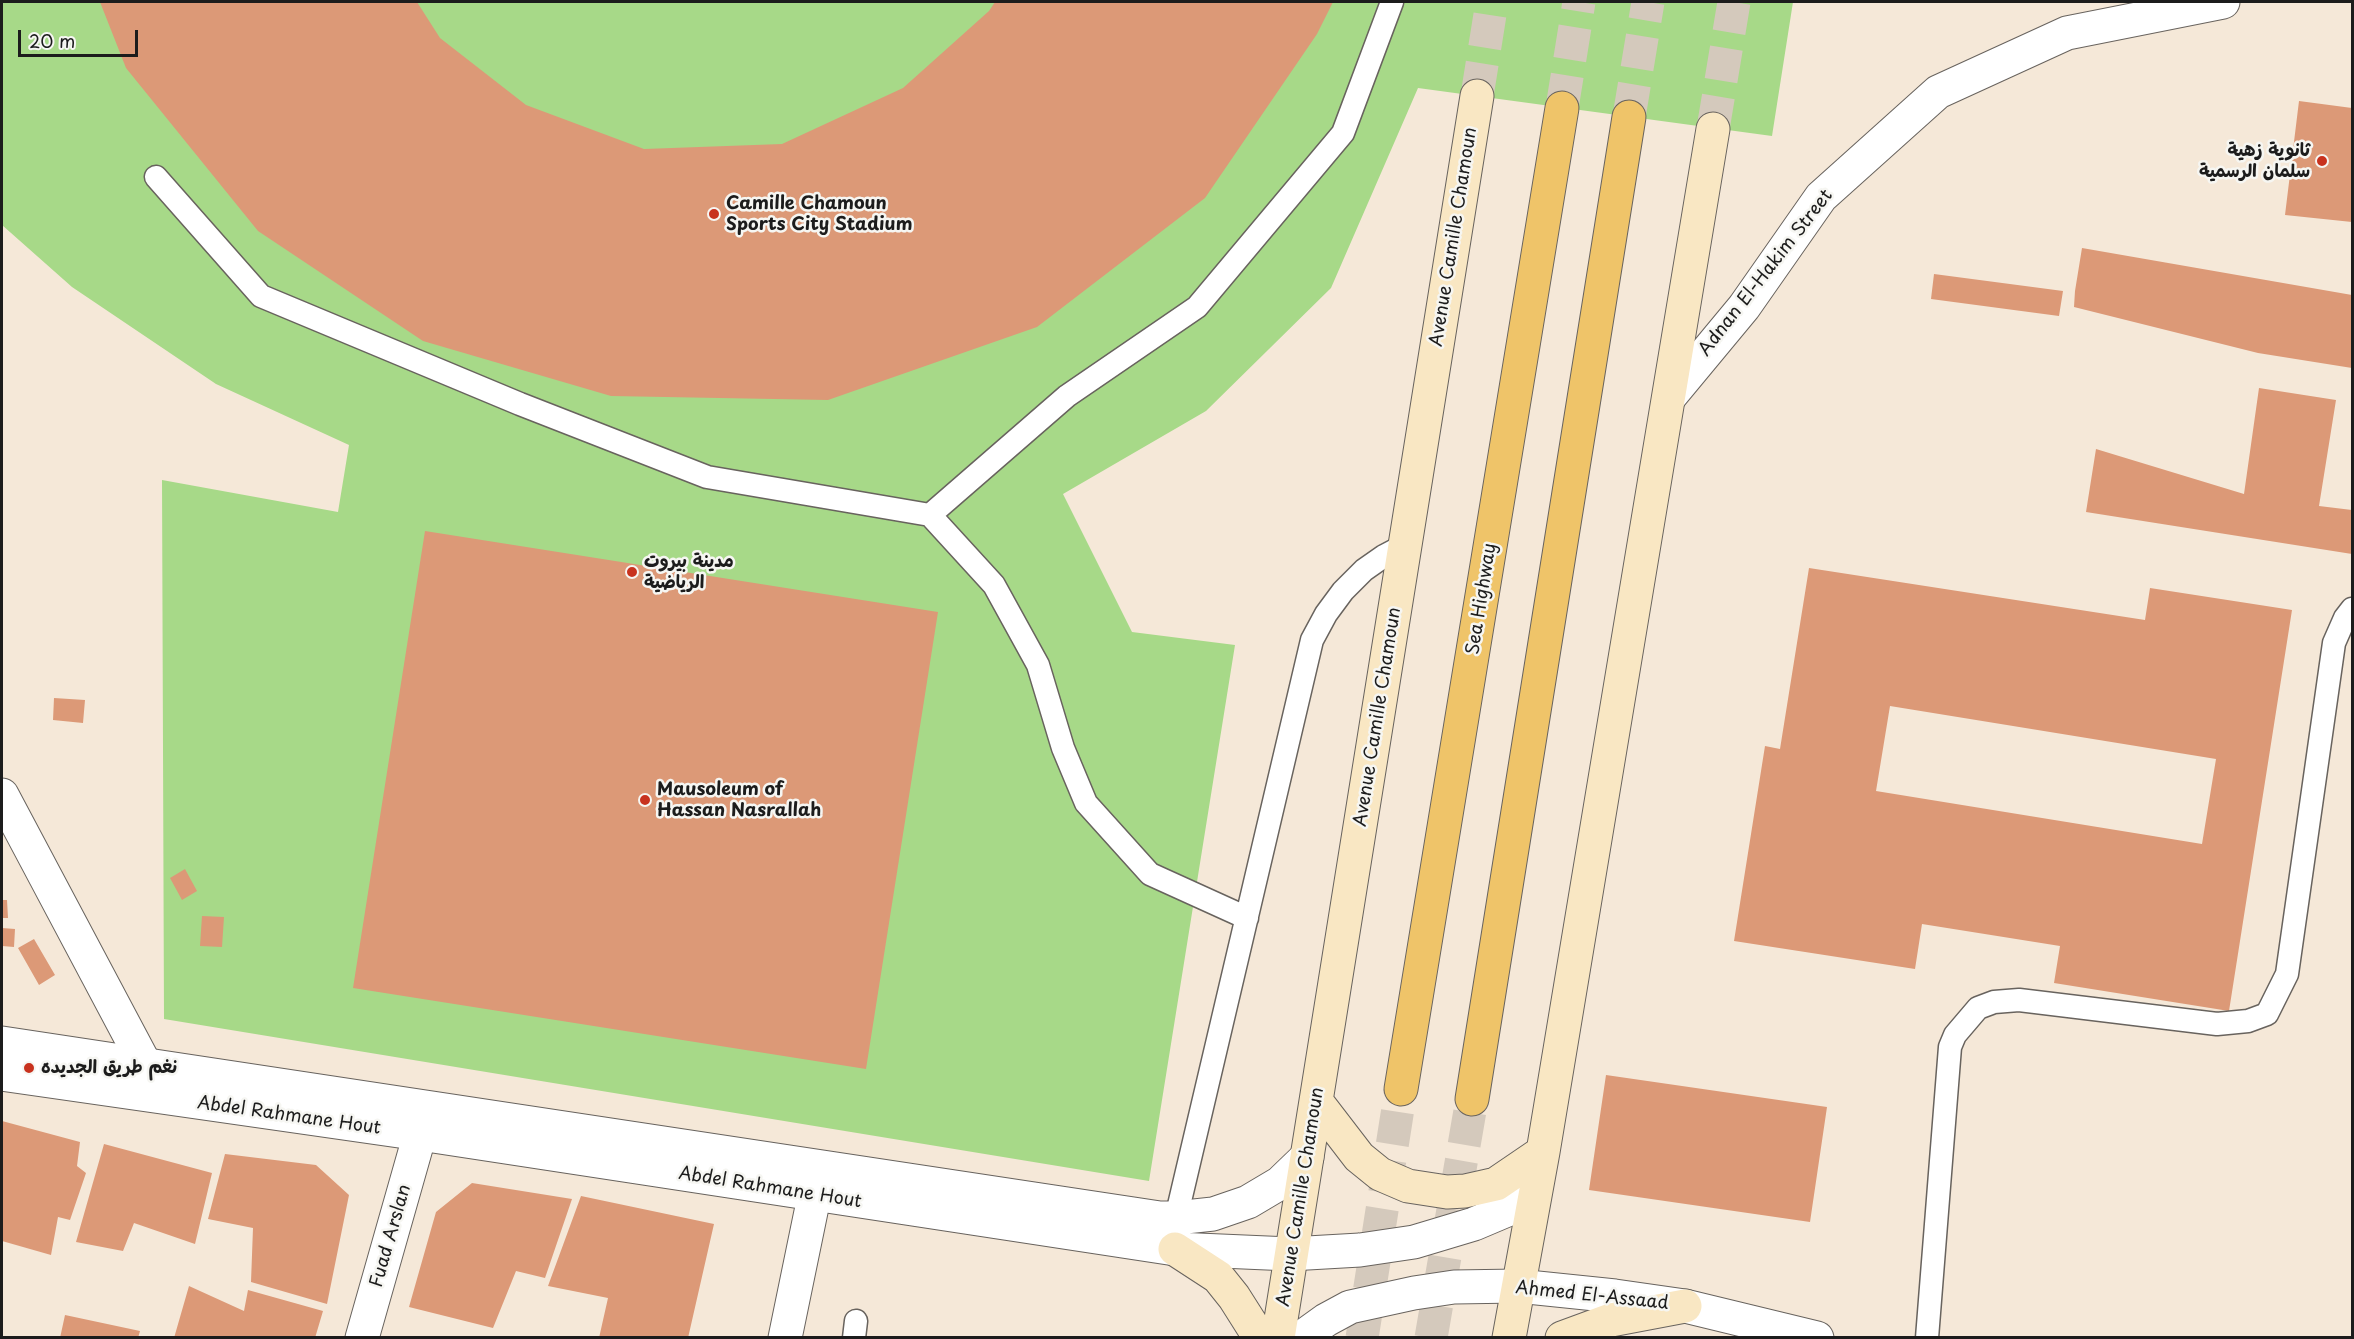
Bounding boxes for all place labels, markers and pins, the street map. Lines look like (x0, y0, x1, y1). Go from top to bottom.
place label: ثانوية زهية سلمان الرسمية (2199, 140, 2310, 182)
marker: ثانوية زهية سلمان الرسمية (2315, 154, 2329, 168)
place label: Camille Chamoun Sports City Stadium (726, 193, 912, 236)
marker: Camille Chamoun Sports City Stadium (707, 207, 721, 221)
place label: مدينة بيروت الرياضية (644, 551, 734, 594)
marker: مدينة بيروت الرياضية (625, 565, 639, 579)
place label: Mausoleum of Hassan Nasrallah (657, 779, 821, 822)
marker: Mausoleum of Hassan Nasrallah (638, 793, 652, 807)
place label: نغم طريق الجديده (41, 1057, 177, 1079)
marker: نغم طريق الجديده (22, 1061, 36, 1075)

